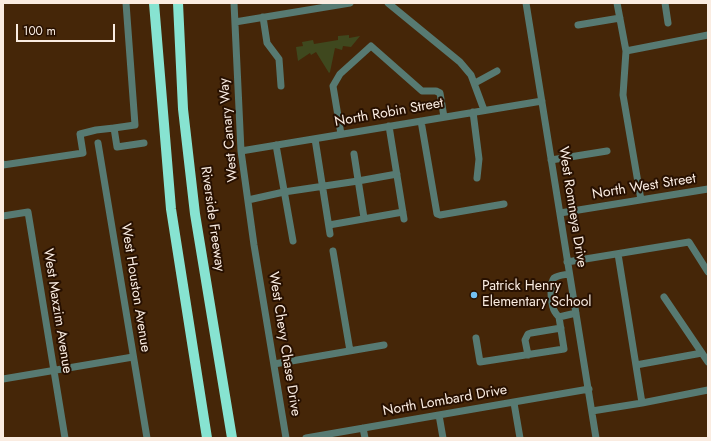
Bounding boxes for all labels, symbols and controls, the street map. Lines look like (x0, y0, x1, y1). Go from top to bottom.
scale bar (18, 16, 117, 42)
text: 100 m (23, 22, 56, 40)
street label: West Canary Way (216, 77, 242, 183)
street label: North Robin Street (333, 95, 445, 131)
street label: West Romneya Drive (554, 145, 590, 269)
street label: Riverside Freeway (196, 165, 228, 273)
street label: North West Street (591, 171, 697, 203)
street label: West Houston Avenue (117, 223, 153, 353)
street label: West Maxzim Avenue (39, 247, 75, 375)
street label: West Chevy Chase Drive (264, 271, 304, 417)
place label: Patrick Henry Elementary School (482, 279, 592, 312)
marker: Patrick Henry Elementary School (469, 290, 479, 300)
street label: North Lombard Drive (382, 382, 508, 420)

